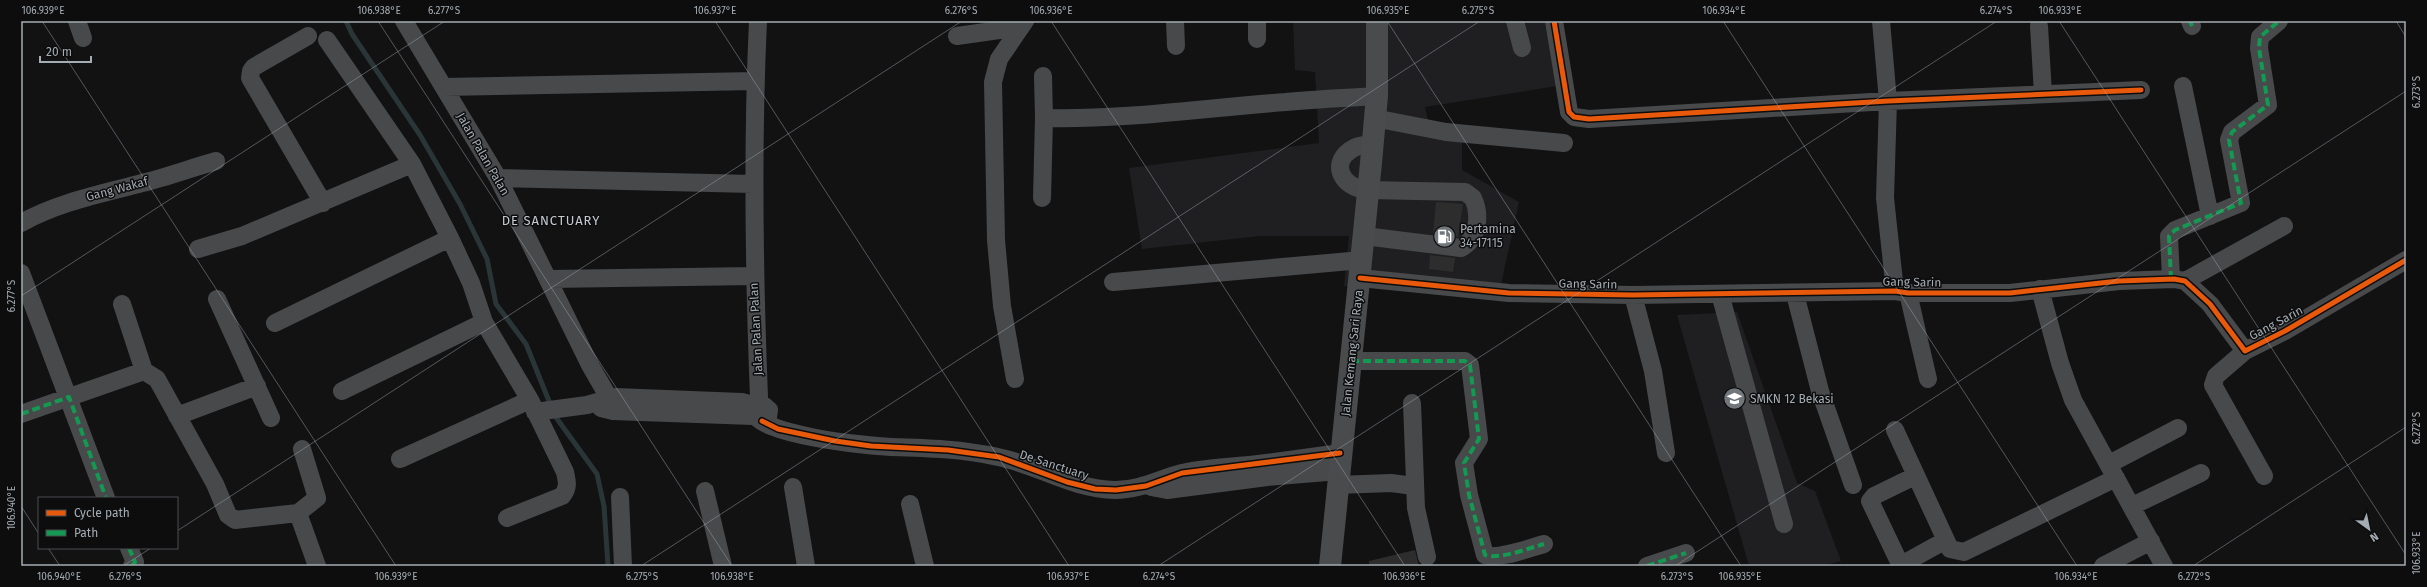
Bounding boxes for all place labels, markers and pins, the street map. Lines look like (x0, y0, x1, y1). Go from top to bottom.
place label: Pertamina 34-17115 (1460, 222, 1516, 250)
fuel station icon: Pertamina 34-17115 (1432, 223, 1458, 249)
school or university icon: SMKN 12 Bekasi (1722, 386, 1748, 412)
place label: SMKN 12 Bekasi (1750, 392, 1834, 406)

